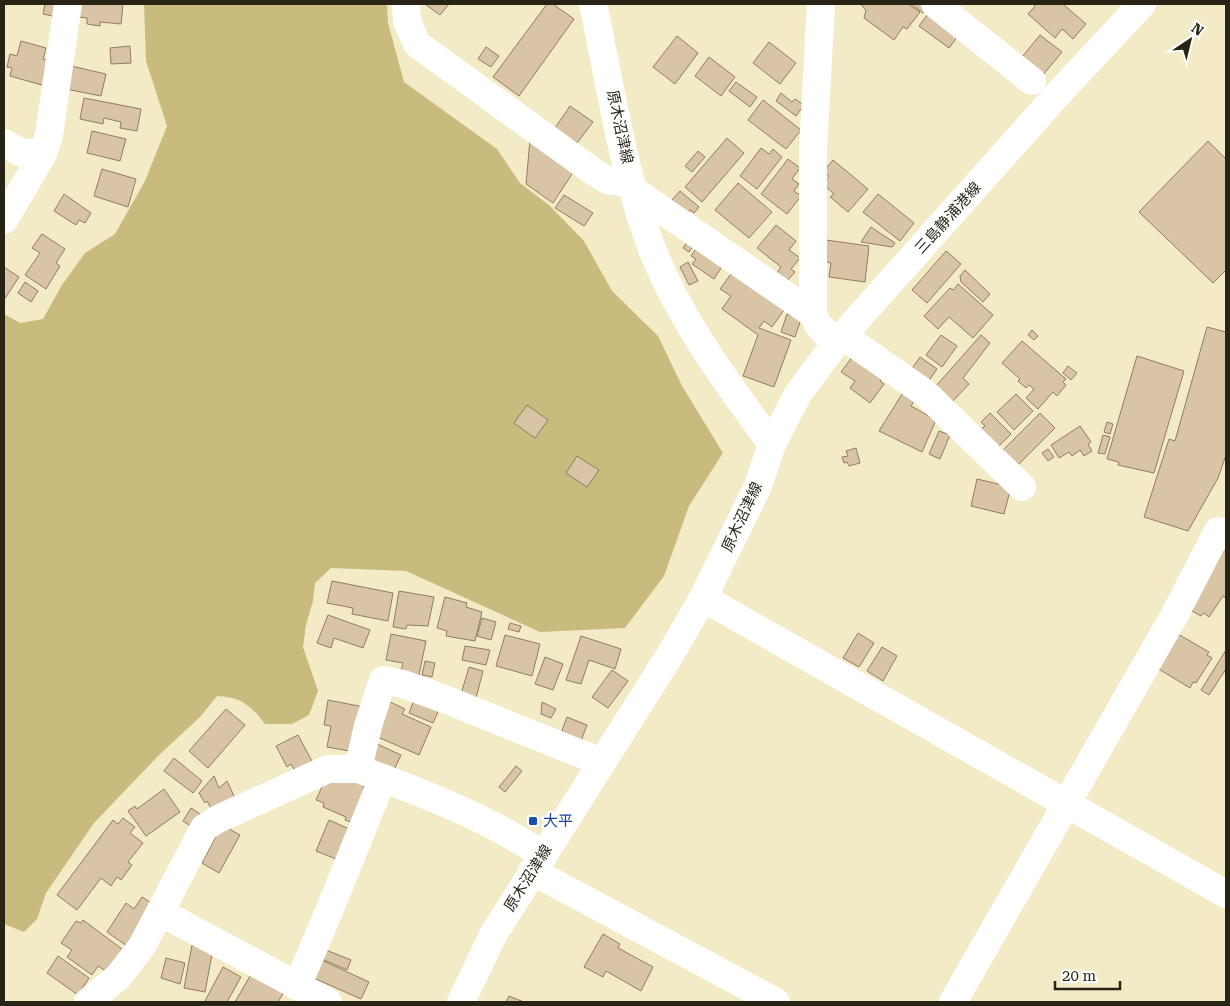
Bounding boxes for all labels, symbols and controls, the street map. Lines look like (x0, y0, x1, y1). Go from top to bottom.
north arrow (1165, 15, 1215, 65)
text: N (1188, 20, 1207, 39)
street label: 原木沼津線 (603, 88, 637, 166)
street label: 三島静浦港線 (911, 179, 985, 257)
street label: 原木沼津線 (718, 479, 766, 555)
place label: 大平 (543, 812, 573, 830)
marker: 大平 (527, 815, 539, 827)
street label: 原木沼津線 (500, 841, 556, 915)
scale bar (1055, 958, 1120, 990)
text: 20 m (1062, 967, 1097, 985)

